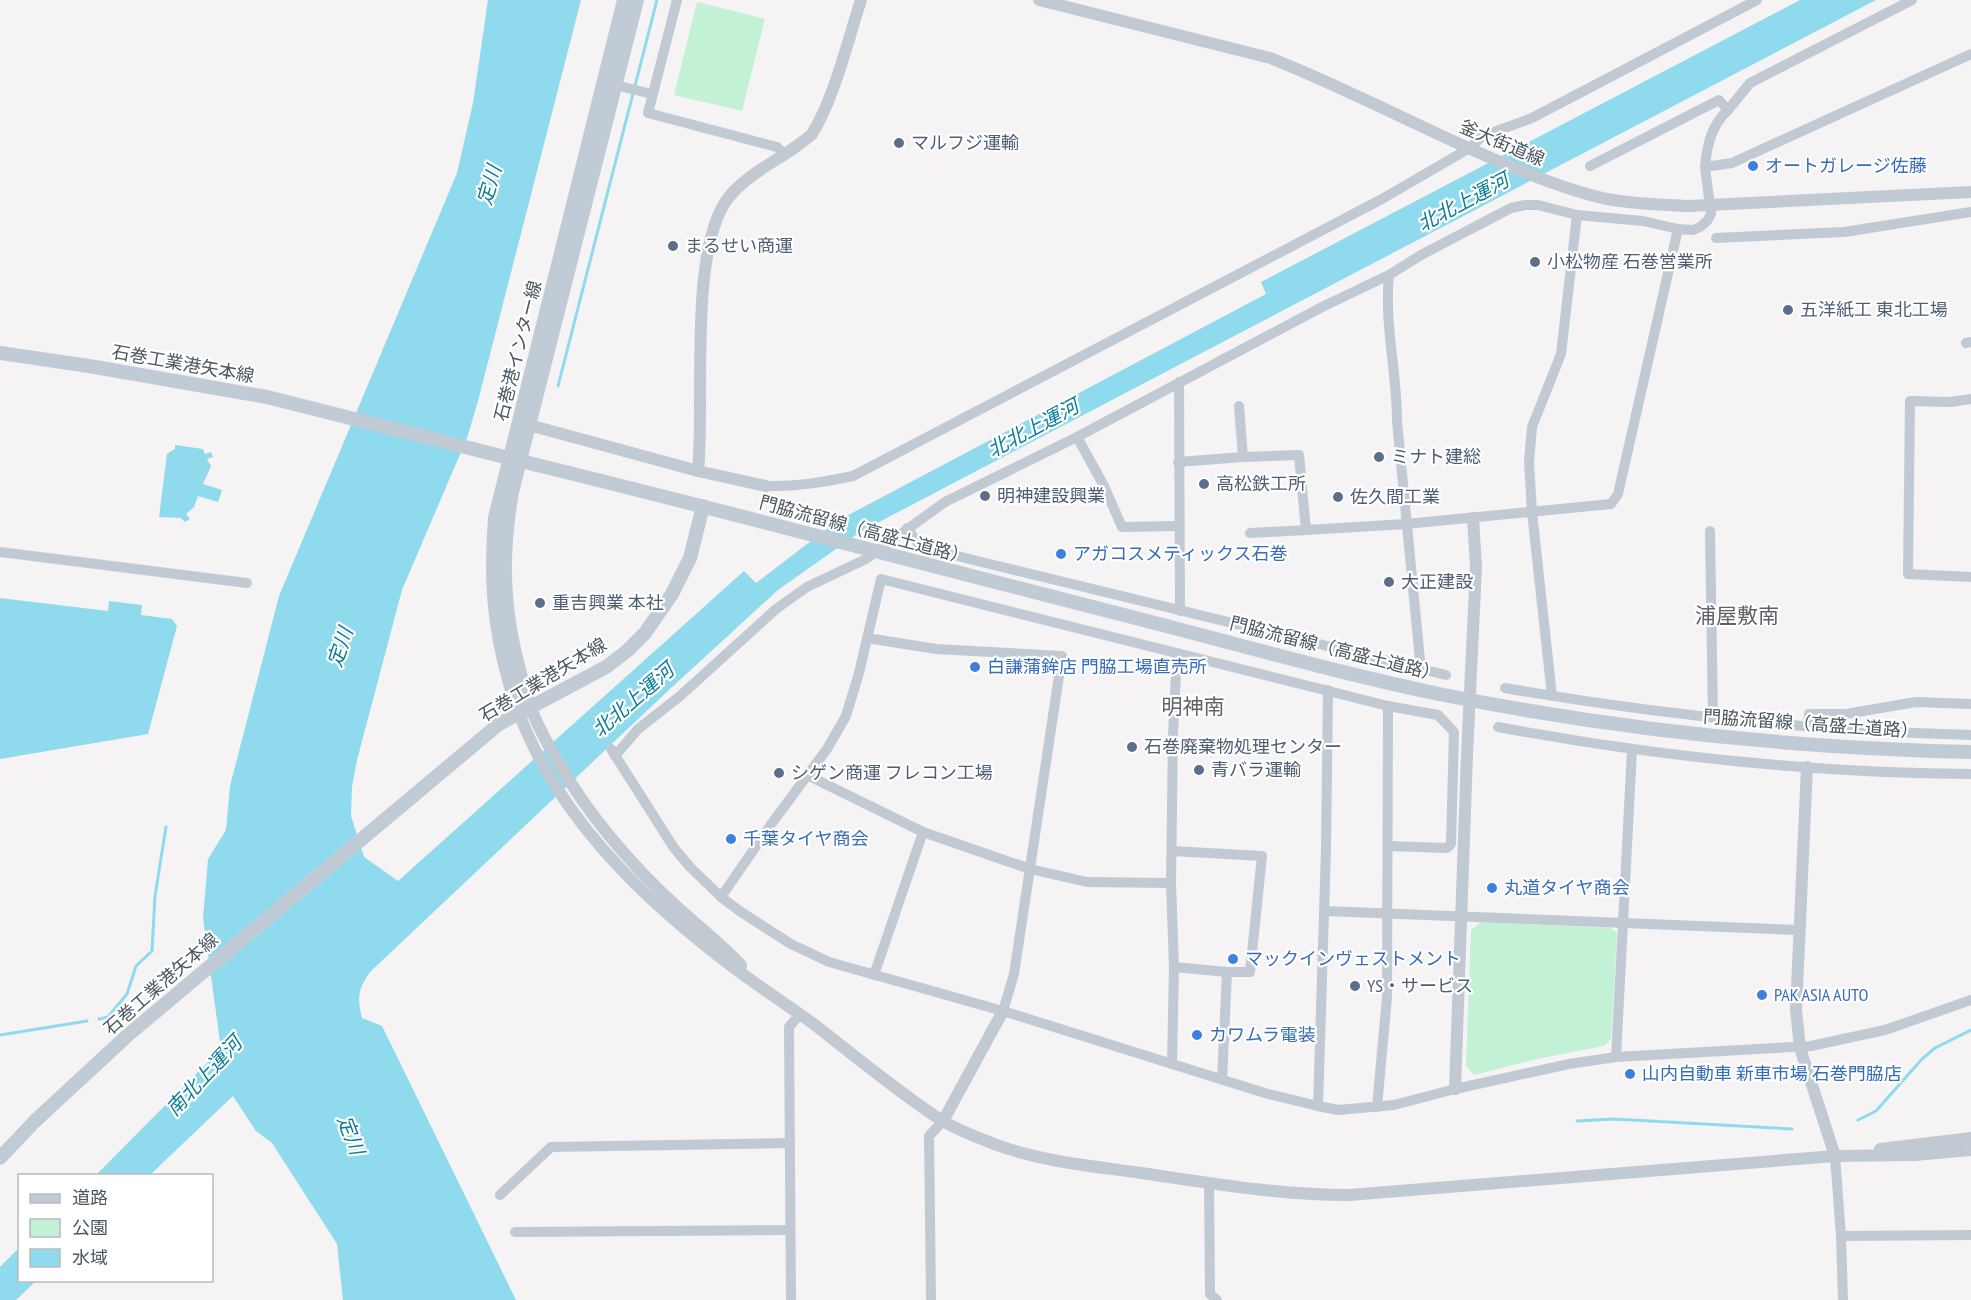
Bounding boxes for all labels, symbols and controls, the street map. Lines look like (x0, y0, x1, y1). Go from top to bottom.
street label: 釜大街道線 (1456, 114, 1548, 171)
place label: マルフジ運輸 (911, 131, 1019, 154)
marker: マルフジ運輸 (892, 136, 906, 150)
place label: オートガレージ佐藤 (1765, 154, 1927, 177)
marker: オートガレージ佐藤 (1746, 159, 1760, 173)
water label: 定川 (471, 160, 508, 208)
water label: 北北上運河 (1413, 165, 1517, 237)
place label: まるせい商運 (685, 234, 793, 257)
marker: まるせい商運 (666, 239, 680, 253)
place label: 小松物産 石巻営業所 (1547, 250, 1713, 273)
marker: 小松物産 石巻営業所 (1528, 255, 1542, 269)
street label: 石巻港インター線 (489, 278, 546, 424)
place label: 五洋紙工 東北工場 (1800, 298, 1948, 321)
marker: 五洋紙工 東北工場 (1781, 303, 1795, 317)
street label: 石巻工業港矢本線 (110, 340, 256, 387)
water label: 北北上運河 (983, 391, 1087, 463)
place label: ミナト建総 (1391, 445, 1481, 468)
marker: ミナト建総 (1372, 450, 1386, 464)
place label: 高松鉄工所 (1216, 472, 1306, 495)
marker: 高松鉄工所 (1197, 477, 1211, 491)
place label: 明神建設興業 (997, 484, 1105, 507)
place label: 佐久間工業 (1350, 485, 1440, 508)
marker: 明神建設興業 (978, 489, 992, 503)
street label: 門脇流留線（高盛土道路） (757, 490, 971, 569)
marker: 佐久間工業 (1331, 490, 1345, 504)
place label: アガコスメティックス石巻 (1073, 542, 1287, 565)
marker: アガコスメティックス石巻 (1054, 547, 1068, 561)
place label: 大正建設 (1401, 570, 1473, 593)
marker: 大正建設 (1382, 575, 1396, 589)
place label: 重吉興業 本社 (552, 591, 664, 614)
marker: 重吉興業 本社 (533, 596, 547, 610)
district label: 浦屋敷南 (1695, 602, 1779, 629)
street label: 門脇流留線（高盛土道路） (1228, 611, 1443, 686)
water label: 定川 (321, 622, 359, 670)
street label: 石巻工業港矢本線 (475, 633, 610, 727)
water label: 北北上運河 (587, 655, 682, 743)
place label: 白謙蒲鉾店 門脇工場直売所 (987, 655, 1207, 678)
marker: 白謙蒲鉾店 門脇工場直売所 (968, 660, 982, 674)
district label: 明神南 (1162, 693, 1225, 720)
street label: 門脇流留線（高盛土道路） (1702, 704, 1920, 743)
place label: 石巻廃棄物処理センター (1144, 735, 1342, 758)
marker: 石巻廃棄物処理センター (1125, 740, 1139, 754)
place label: 青バラ運輸 (1211, 758, 1301, 781)
place label: シゲン商運 フレコン工場 (791, 761, 993, 784)
marker: 青バラ運輸 (1192, 763, 1206, 777)
marker: シゲン商運 フレコン工場 (772, 766, 786, 780)
place label: 千葉タイヤ商会 (743, 827, 868, 850)
marker: 千葉タイヤ商会 (724, 832, 738, 846)
place label: 丸道タイヤ商会 (1504, 876, 1629, 899)
marker: 丸道タイヤ商会 (1485, 881, 1499, 895)
street label: 石巻工業港矢本線 (99, 928, 223, 1040)
place label: マックインヴェストメント (1245, 947, 1461, 970)
marker: マックインヴェストメント (1226, 952, 1240, 966)
place label: YS・サービス (1367, 974, 1473, 997)
marker: YS・サービス (1348, 979, 1362, 993)
place label: PAK ASIA AUTO (1774, 983, 1868, 1006)
marker: PAK ASIA AUTO (1755, 988, 1769, 1002)
place label: カワムラ電装 (1209, 1023, 1316, 1046)
water label: 南北上運河 (160, 1028, 250, 1121)
marker: カワムラ電装 (1190, 1028, 1204, 1042)
place label: 山内自動車 新車市場 石巻門脇店 (1642, 1062, 1902, 1085)
marker: 山内自動車 新車市場 石巻門脇店 (1623, 1067, 1637, 1081)
water label: 定川 (332, 1112, 371, 1160)
legend (18, 1174, 213, 1282)
text: 道路 (72, 1186, 108, 1209)
text: 公園 (72, 1216, 108, 1239)
text: 水域 (72, 1246, 108, 1269)

